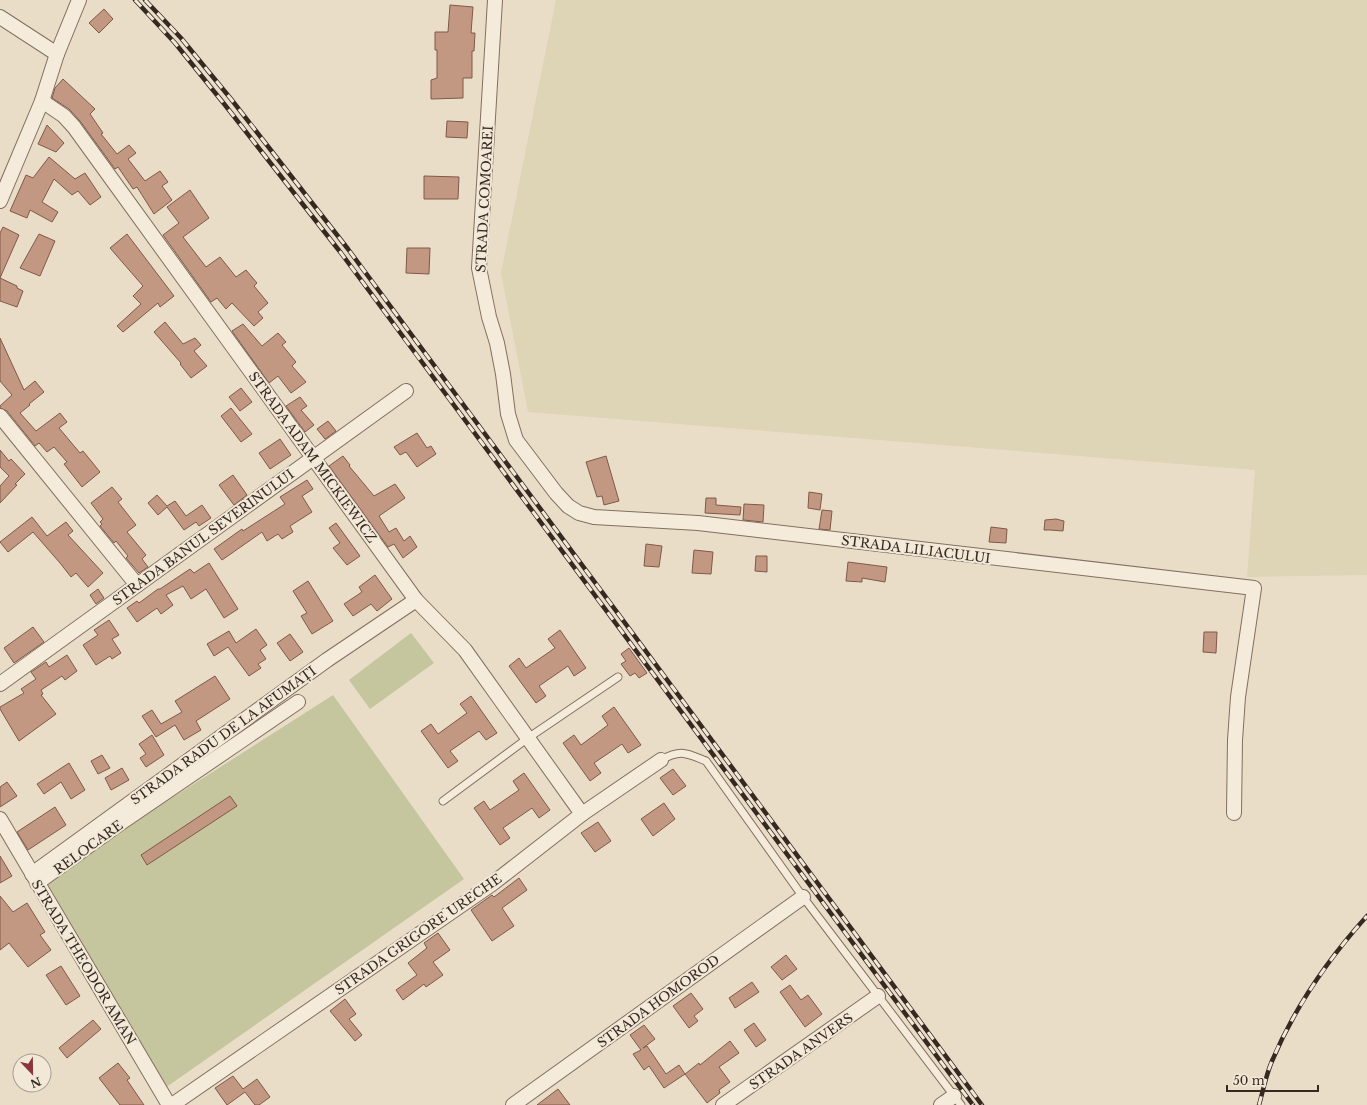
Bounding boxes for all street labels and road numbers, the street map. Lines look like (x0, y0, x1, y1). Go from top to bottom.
street label: STRADA COMOAREI (472, 125, 497, 273)
street label: STRADA ADAM MICKIEWICZ (245, 368, 381, 546)
street label: STRADA BANUL SEVERINULUI (109, 466, 298, 609)
street label: STRADA LILIACULUI (840, 532, 992, 567)
street label: STRADA RADU DE LA AFUMAȚI (127, 662, 320, 809)
street label: RELOCARE (50, 817, 126, 878)
street label: STRADA GRIGORE URECHE (332, 870, 505, 999)
street label: STRADA THEODOR AMAN (27, 877, 140, 1048)
street label: STRADA HOMOROD (594, 951, 723, 1052)
street label: STRADA ANVERS (746, 1009, 856, 1094)

